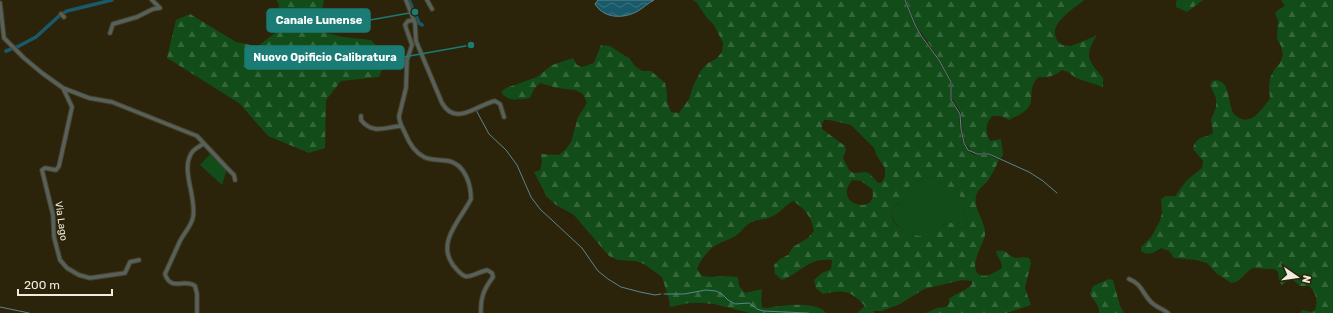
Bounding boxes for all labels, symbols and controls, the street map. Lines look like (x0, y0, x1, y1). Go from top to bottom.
callout: Canale Lunense (267, 9, 370, 32)
text: Canale Lunense (276, 14, 363, 27)
callout: Nuovo Opificio Calibratura (245, 46, 404, 69)
text: Nuovo Opificio Calibratura (253, 51, 397, 64)
street label: Via Lago (52, 200, 70, 242)
north arrow (1277, 257, 1317, 297)
scale bar (18, 271, 112, 297)
text: N (1299, 274, 1313, 285)
text: 200 m (24, 278, 60, 292)

